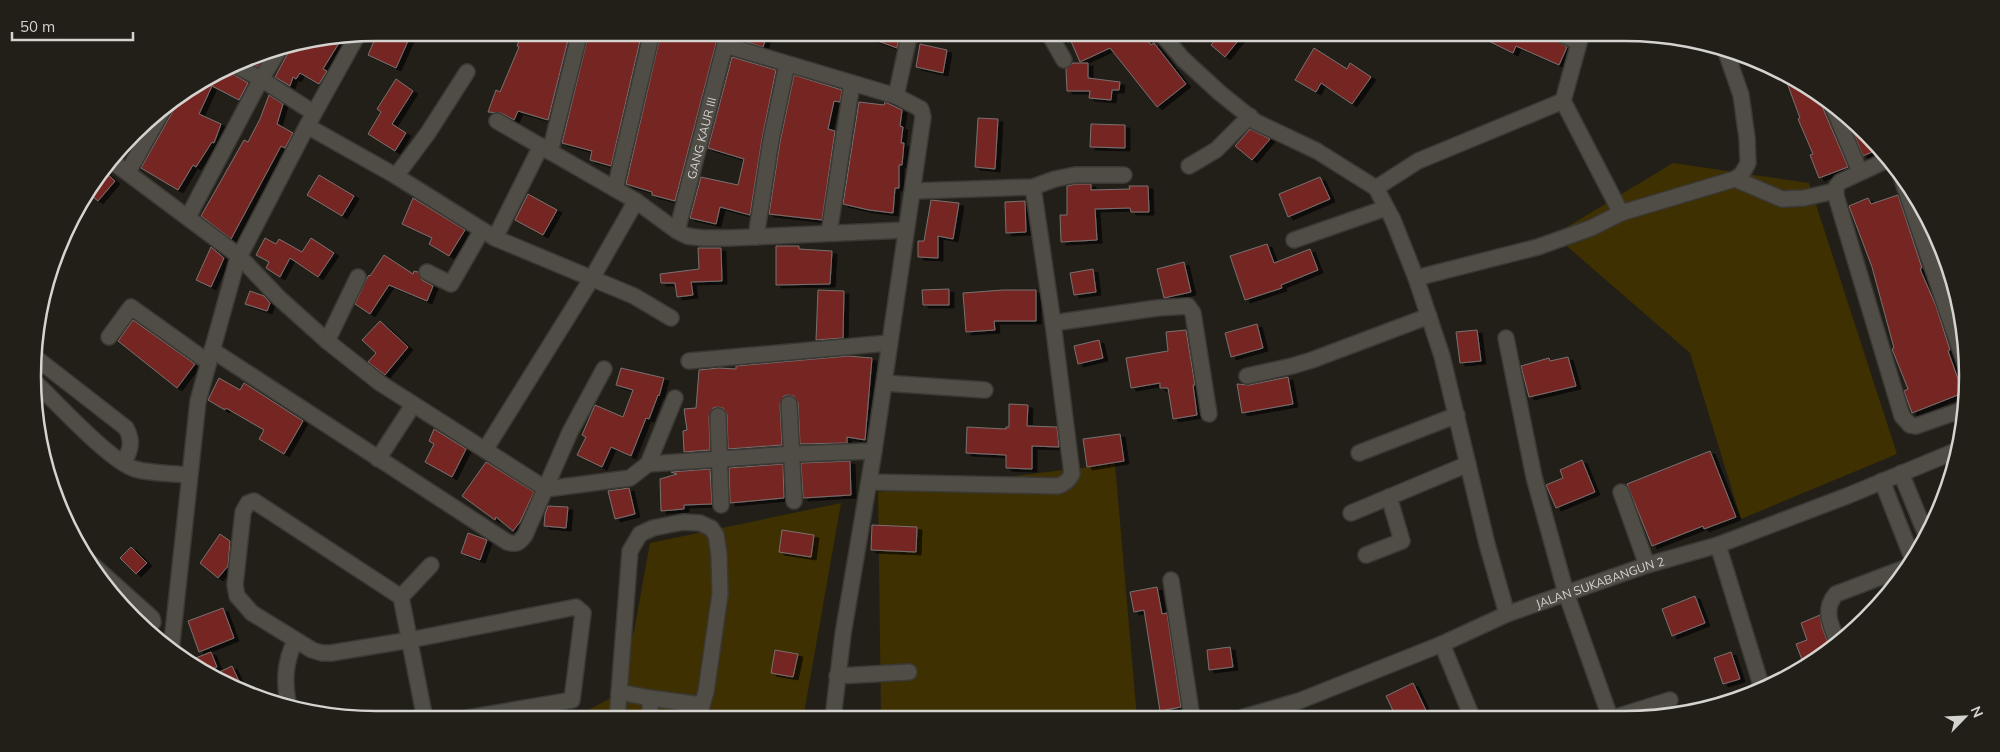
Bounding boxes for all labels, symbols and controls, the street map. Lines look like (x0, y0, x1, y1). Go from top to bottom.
scale bar (12, 10, 134, 42)
text: 50 m (20, 17, 55, 36)
street label: GANG KAUR III (683, 95, 719, 181)
street label: JALAN SUKABANGUN 2 (1533, 553, 1666, 611)
north arrow (1940, 692, 1990, 742)
text: N (1967, 703, 1987, 720)

